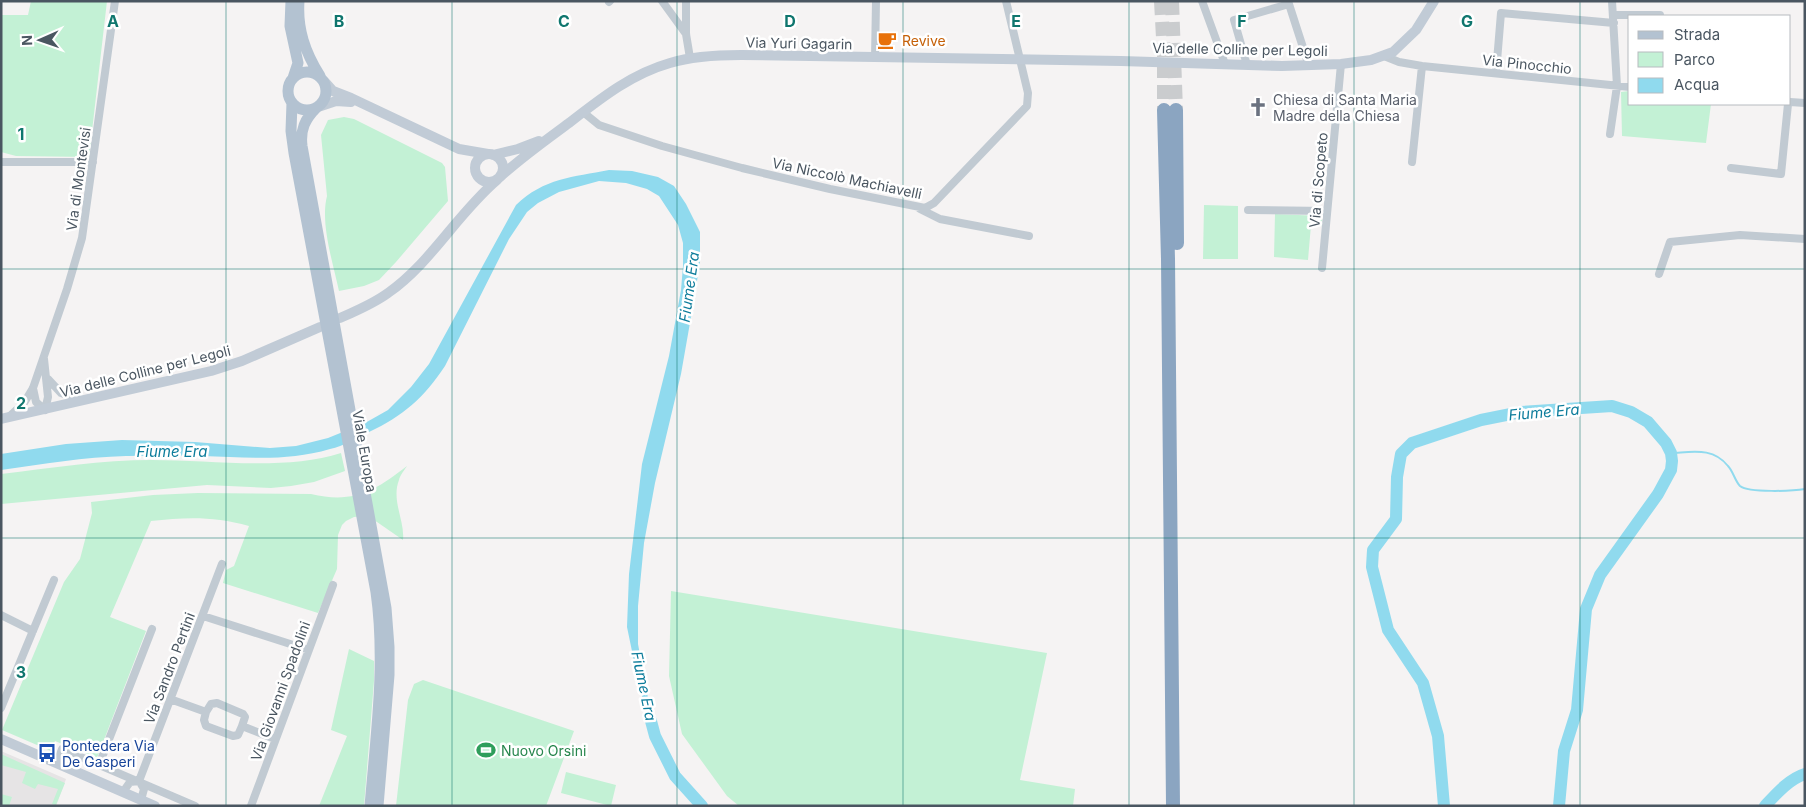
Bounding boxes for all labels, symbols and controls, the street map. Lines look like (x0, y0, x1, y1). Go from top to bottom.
text: A (107, 11, 119, 31)
text: B (334, 11, 344, 31)
text: C (558, 11, 570, 31)
text: D (784, 11, 796, 31)
text: E (1011, 11, 1021, 31)
text: F (1237, 11, 1247, 31)
text: G (1461, 11, 1473, 31)
north arrow (15, 15, 65, 65)
legend (1628, 15, 1791, 105)
text: Strada (1674, 25, 1720, 44)
cafe icon: Revive (876, 29, 898, 51)
place label: Revive (902, 32, 946, 49)
street label: Via Yuri Gagarin (745, 34, 853, 52)
text: N (18, 35, 35, 46)
street label: Via delle Colline per Legoli (1152, 39, 1328, 59)
text: Parco (1674, 50, 1715, 69)
street label: Via Pinocchio (1481, 51, 1573, 77)
text: Acqua (1674, 75, 1719, 94)
place label: Chiesa di Santa Maria Madre della Chiesa (1273, 91, 1417, 124)
church icon: Chiesa di Santa Maria Madre della Chiesa (1247, 96, 1269, 118)
text: 1 (18, 124, 24, 144)
street label: Via di Montevisi (62, 126, 94, 232)
street label: Via di Scopeto (1305, 132, 1331, 228)
street label: Via Niccolò Machiavelli (771, 154, 923, 202)
water label: Fiume Era (675, 251, 703, 323)
street label: Via delle Colline per Legoli (58, 342, 232, 400)
text: 2 (16, 393, 26, 413)
water label: Fiume Era (1508, 399, 1580, 425)
street label: Viale Europa (349, 409, 381, 493)
water label: Fiume Era (136, 442, 208, 461)
street label: Via Sandro Pertini (140, 610, 198, 726)
street label: Via Giovanni Spadolini (247, 619, 313, 763)
water label: Fiume Era (627, 649, 661, 723)
text: 3 (16, 662, 26, 682)
place label: Pontedera Via De Gasperi (62, 737, 155, 770)
sports icon: Nuovo Orsini (475, 739, 497, 761)
bus stop icon: Pontedera Via De Gasperi (36, 742, 58, 764)
place label: Nuovo Orsini (501, 742, 586, 759)

